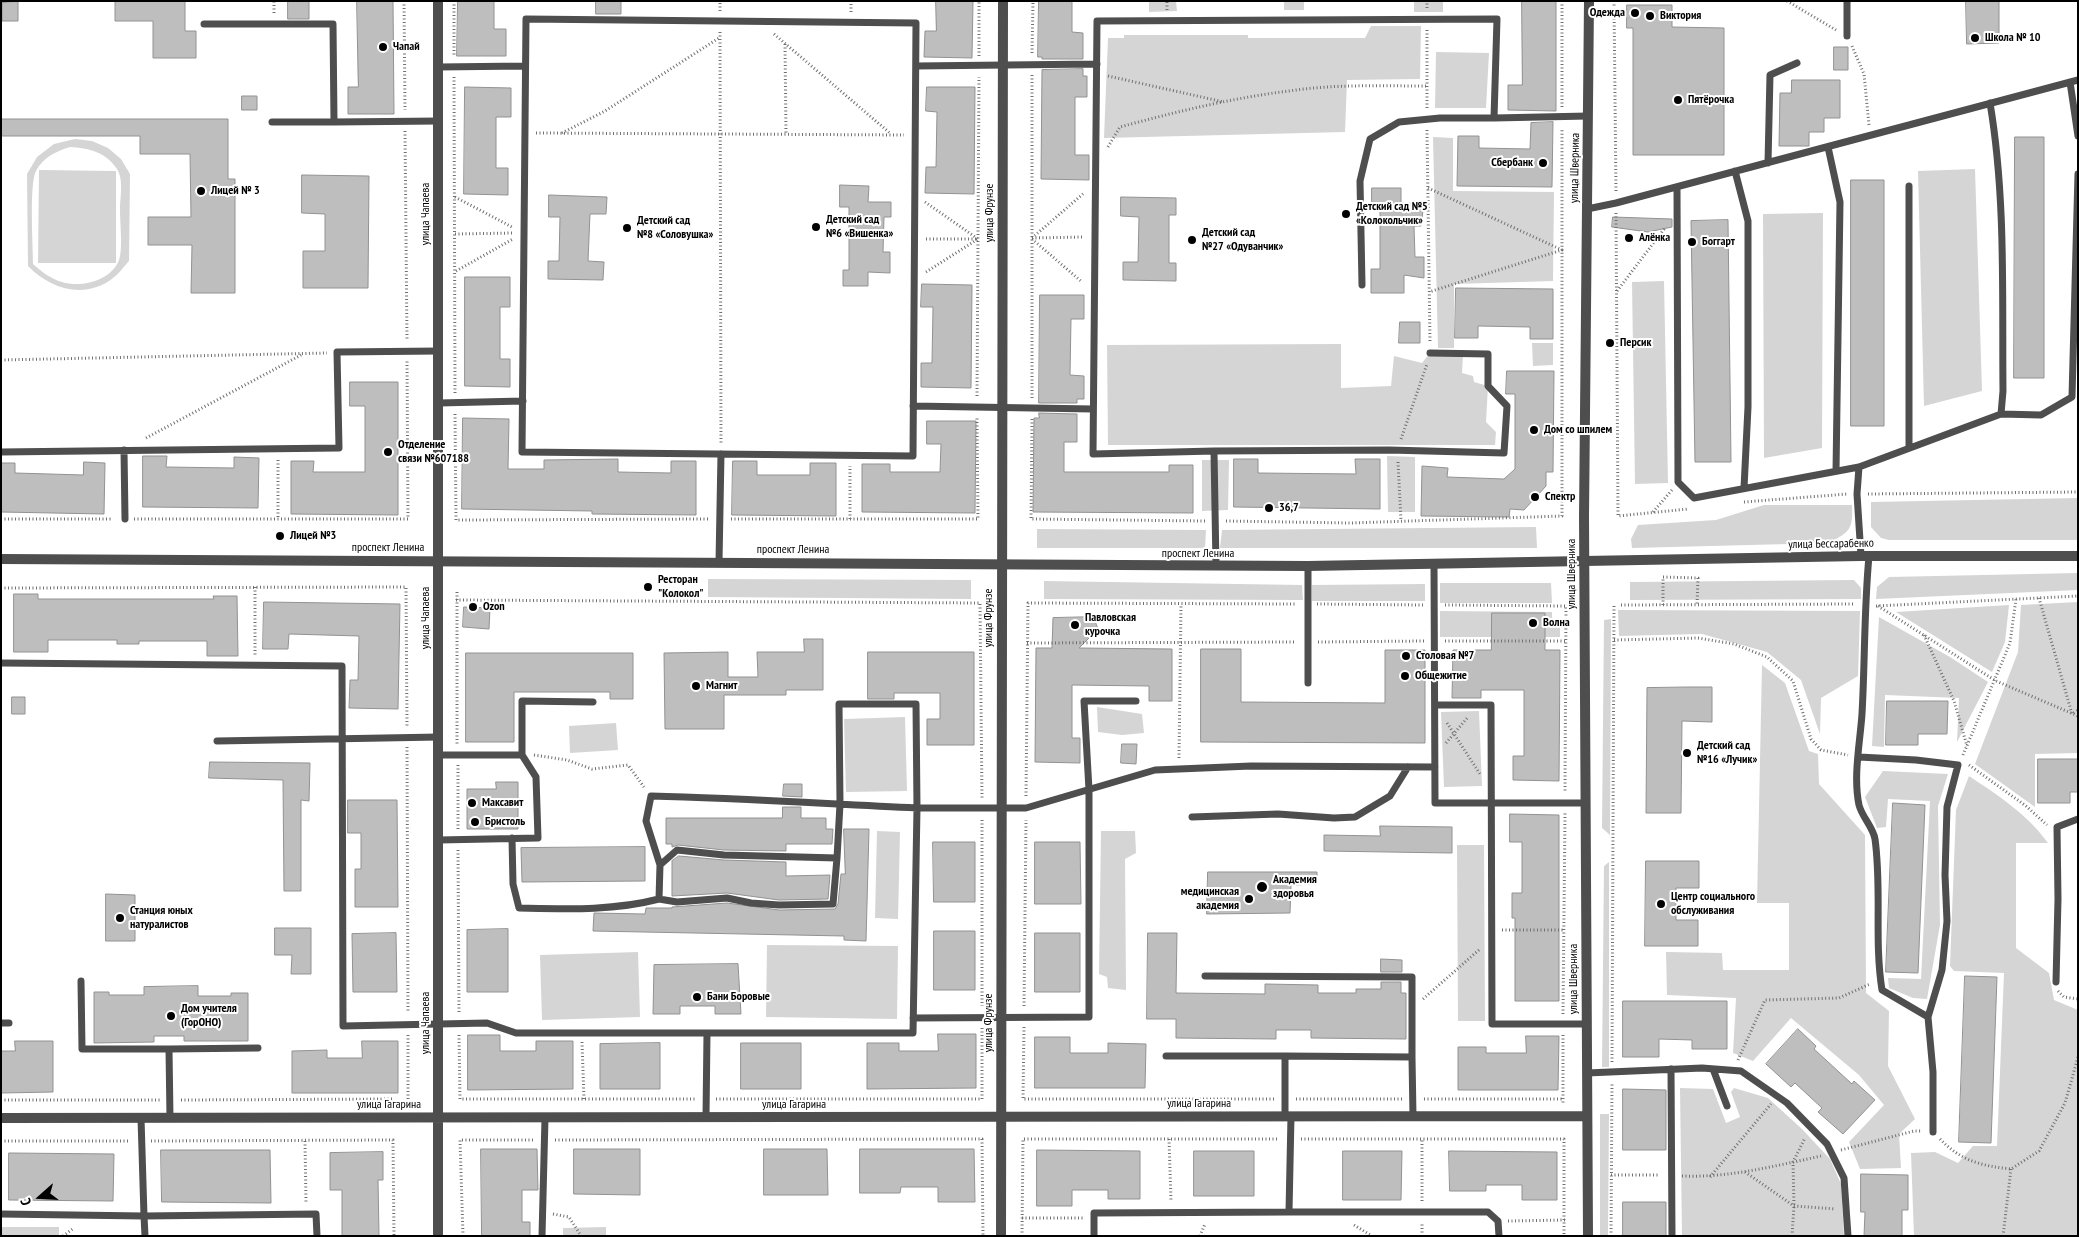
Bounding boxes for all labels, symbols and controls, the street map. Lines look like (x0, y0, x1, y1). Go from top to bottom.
place label: Одежда (1590, 6, 1625, 20)
marker: Одежда (1629, 7, 1641, 19)
place label: Виктория (1660, 9, 1701, 23)
marker: Виктория (1644, 10, 1656, 22)
place label: Школа № 10 (1985, 31, 2040, 45)
marker: Школа № 10 (1969, 32, 1981, 44)
place label: Чапай (393, 40, 420, 54)
marker: Чапай (377, 41, 389, 53)
place label: Пятёрочка (1688, 93, 1734, 107)
marker: Пятёрочка (1672, 94, 1684, 106)
street label: улица Шверника (1567, 133, 1583, 203)
place label: Сбербанк (1491, 156, 1533, 170)
marker: Сбербанк (1537, 157, 1549, 169)
street label: улица Чапаева (419, 183, 433, 245)
place label: Лицей № 3 (211, 184, 260, 198)
street label: улица Фрунзе (983, 184, 997, 242)
marker: Лицей № 3 (195, 185, 207, 197)
place label: Детский сад №5 «Колокольчик» (1356, 200, 1428, 228)
marker: Детский сад №5 «Колокольчик» (1340, 208, 1352, 220)
place label: Детский сад №6 «Вишенка» (826, 213, 893, 241)
place label: Детский сад №8 «Соловушка» (637, 214, 713, 242)
marker: Детский сад №6 «Вишенка» (810, 221, 822, 233)
marker: Детский сад №8 «Соловушка» (621, 222, 633, 234)
place label: Детский сад №27 «Одуванчик» (1202, 226, 1283, 254)
place label: Алёнка (1639, 231, 1670, 245)
marker: Алёнка (1623, 232, 1635, 244)
marker: Детский сад №27 «Одуванчик» (1186, 234, 1198, 246)
place label: Боггарт (1702, 235, 1735, 249)
marker: Боггарт (1686, 236, 1698, 248)
place label: Персик (1620, 336, 1651, 350)
marker: Персик (1604, 337, 1616, 349)
place label: Дом со шпилем (1544, 423, 1612, 437)
marker: Дом со шпилем (1528, 424, 1540, 436)
place label: Отделение связи №607188 (398, 438, 469, 466)
marker: Отделение связи №607188 (382, 446, 394, 458)
place label: Спектр (1545, 490, 1575, 504)
marker: Спектр (1529, 491, 1541, 503)
place label: 36,7 (1279, 501, 1299, 515)
marker: 36,7 (1263, 502, 1275, 514)
place label: Лицей №3 (290, 529, 336, 543)
marker: Лицей №3 (274, 530, 286, 542)
street label: улица Бессарабенко (1788, 536, 1874, 552)
street label: улица Шверника (1565, 539, 1579, 609)
street label: проспект Ленина (352, 541, 424, 555)
street label: проспект Ленина (757, 543, 829, 557)
street label: проспект Ленина (1162, 547, 1234, 561)
place label: Ресторан "Колокол" (658, 573, 704, 601)
marker: Ресторан "Колокол" (642, 581, 654, 593)
street label: улица Чапаева (419, 587, 433, 649)
street label: улица Фрунзе (982, 589, 996, 647)
place label: Ozon (483, 600, 505, 614)
marker: Ozon (467, 601, 479, 613)
place label: Павловская курочка (1085, 611, 1136, 639)
place label: Волна (1543, 616, 1570, 630)
marker: Волна (1527, 617, 1539, 629)
marker: Павловская курочка (1069, 619, 1081, 631)
place label: Столовая №7 (1416, 649, 1474, 663)
marker: Столовая №7 (1400, 650, 1412, 662)
place label: Общежитие (1415, 669, 1467, 683)
marker: Общежитие (1399, 670, 1411, 682)
place label: Магнит (706, 679, 737, 693)
marker: Магнит (690, 680, 702, 692)
place label: Детский сад №16 «Лучик» (1697, 739, 1757, 767)
marker: Детский сад №16 «Лучик» (1681, 747, 1693, 759)
place label: Максавит (482, 796, 523, 810)
marker: Максавит (466, 797, 478, 809)
place label: Бристоль (485, 815, 525, 829)
marker: Бристоль (469, 816, 481, 828)
place label: Академия здоровья (1273, 873, 1317, 901)
marker: Академия здоровья (1255, 880, 1269, 894)
place label: медицинская академия (1181, 885, 1239, 913)
place label: Центр социального обслуживания (1671, 890, 1755, 918)
marker: медицинская академия (1243, 893, 1255, 905)
marker: Центр социального обслуживания (1655, 898, 1667, 910)
place label: Станция юных натуралистов (130, 904, 193, 932)
marker: Станция юных натуралистов (114, 912, 126, 924)
street label: улица Шверника (1567, 944, 1581, 1014)
place label: Бани Боровые (707, 990, 770, 1004)
marker: Бани Боровые (691, 991, 703, 1003)
street label: улица Чапаева (419, 992, 433, 1054)
street label: улица Фрунзе (982, 994, 996, 1052)
place label: Дом учителя (ГорОНО) (181, 1002, 237, 1030)
marker: Дом учителя (ГорОНО) (165, 1010, 177, 1022)
street label: улица Гагарина (1167, 1097, 1231, 1111)
street label: улица Гагарина (357, 1098, 421, 1112)
street label: улица Гагарина (762, 1098, 826, 1112)
north arrow (15, 1172, 65, 1222)
text: С (16, 1196, 35, 1208)

